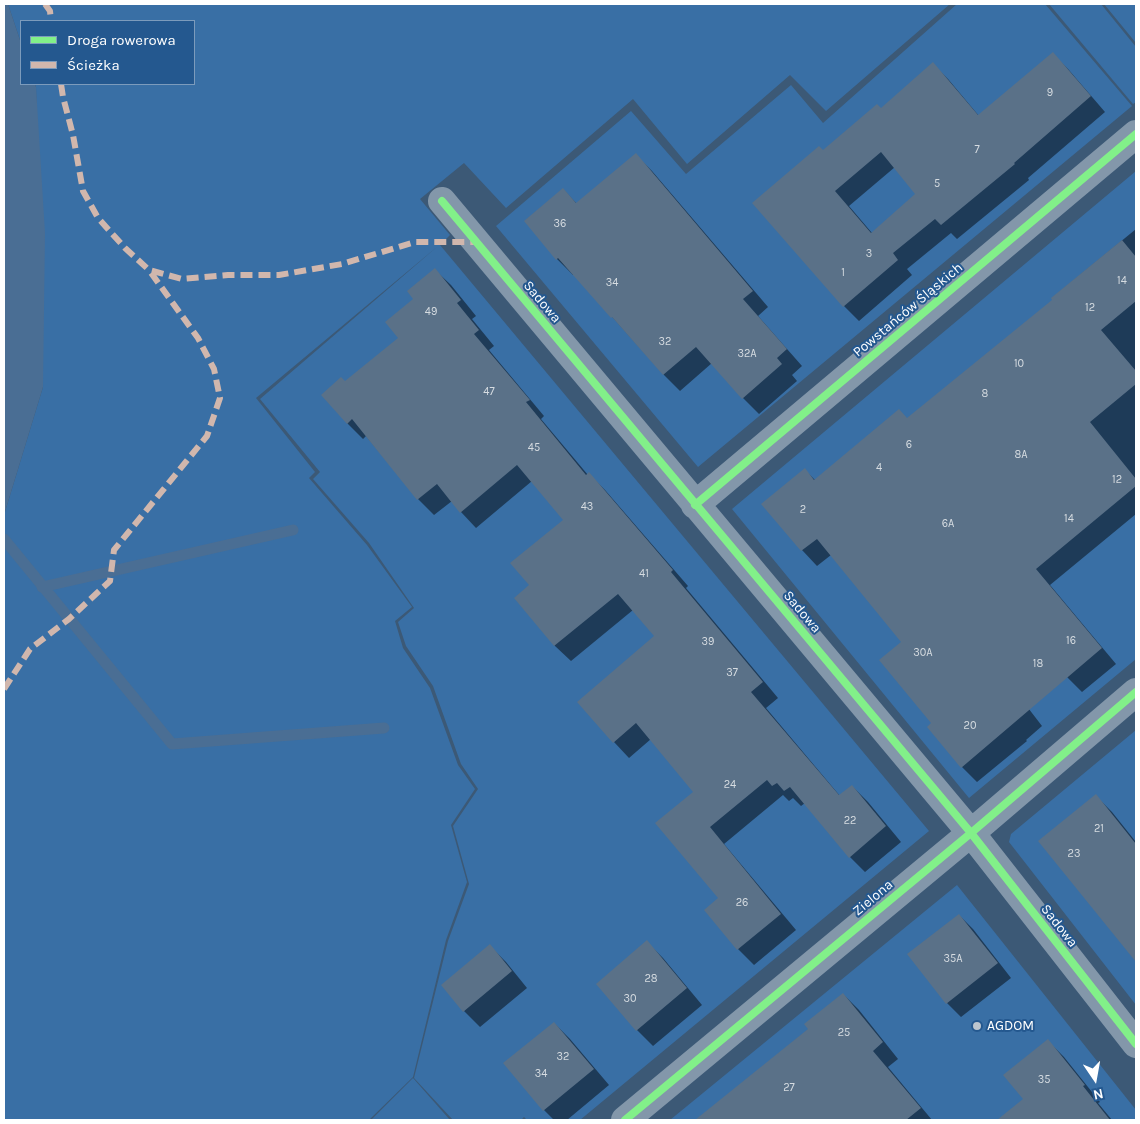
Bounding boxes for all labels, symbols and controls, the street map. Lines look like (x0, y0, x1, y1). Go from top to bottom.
legend (20, 20, 195, 85)
text: Droga rowerowa (67, 31, 176, 49)
text: Ścieżka (67, 56, 120, 74)
house number: 9 (1047, 86, 1053, 100)
house number: 7 (974, 143, 980, 157)
house number: 5 (934, 177, 940, 191)
house number: 36 (554, 217, 566, 231)
house number: 3 (866, 247, 872, 261)
street label: Powstańców Śląskich (850, 259, 966, 361)
house number: 1 (841, 266, 845, 280)
house number: 14 (1117, 274, 1127, 288)
house number: 34 (606, 276, 618, 290)
street label: Sadowa (520, 277, 564, 327)
house number: 12 (1085, 301, 1095, 315)
house number: 49 (425, 305, 437, 319)
house number: 32 (659, 335, 671, 349)
house number: 32A (737, 347, 757, 361)
house number: 10 (1014, 357, 1024, 371)
house number: 47 (483, 385, 495, 399)
house number: 8 (982, 387, 988, 401)
house number: 6 (906, 438, 912, 452)
house number: 45 (528, 441, 540, 455)
house number: 8A (1014, 448, 1028, 462)
house number: 4 (876, 461, 882, 475)
house number: 12 (1112, 473, 1122, 487)
house number: 43 (581, 500, 593, 514)
house number: 2 (800, 503, 806, 517)
house number: 14 (1064, 512, 1074, 526)
house number: 6A (942, 517, 954, 531)
house number: 41 (639, 567, 649, 581)
street label: Sadowa (780, 587, 824, 637)
house number: 16 (1066, 634, 1076, 648)
house number: 39 (702, 635, 714, 649)
house number: 30A (913, 646, 933, 660)
house number: 18 (1033, 657, 1043, 671)
house number: 37 (726, 666, 738, 680)
house number: 20 (964, 719, 976, 733)
house number: 24 (724, 778, 736, 792)
house number: 22 (844, 814, 856, 828)
house number: 21 (1094, 822, 1104, 836)
house number: 23 (1068, 847, 1080, 861)
street label: Zielona (849, 876, 897, 920)
house number: 26 (736, 896, 748, 910)
street label: Sadowa (1037, 901, 1081, 951)
house number: 35A (943, 952, 963, 966)
house number: 28 (644, 972, 658, 986)
house number: 30 (623, 992, 637, 1006)
place label: AGDOM (987, 1018, 1034, 1034)
marker: AGDOM (971, 1020, 983, 1032)
house number: 25 (838, 1026, 850, 1040)
house number: 32 (557, 1050, 569, 1064)
north arrow (1070, 1054, 1120, 1104)
house number: 34 (535, 1067, 547, 1081)
house number: 35 (1038, 1073, 1050, 1087)
house number: 27 (783, 1081, 795, 1095)
text: N (1092, 1085, 1105, 1104)

